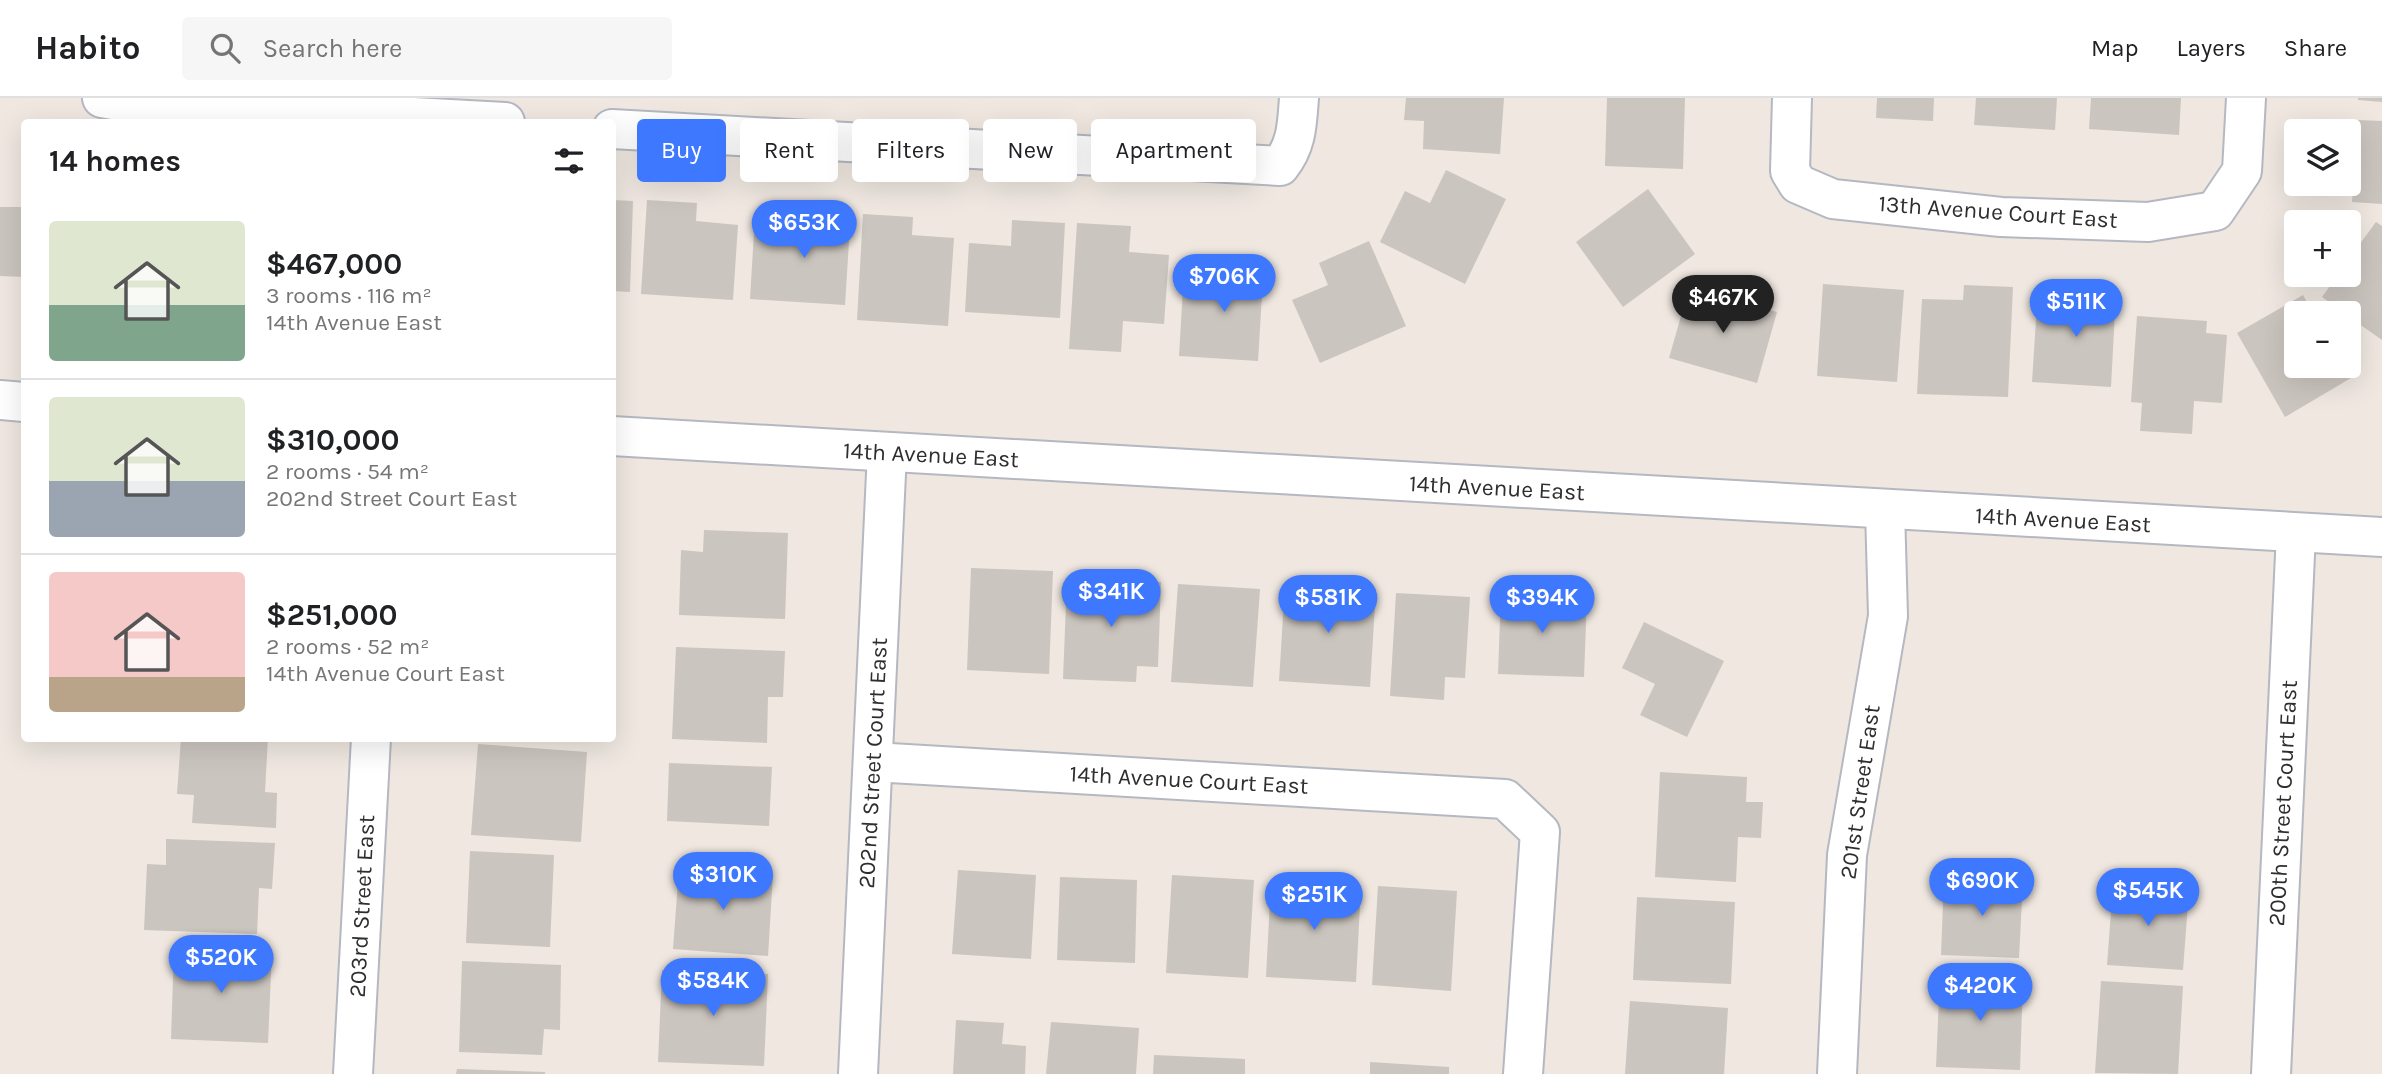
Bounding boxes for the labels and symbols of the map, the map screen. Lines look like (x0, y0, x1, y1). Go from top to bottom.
street label: 13th Avenue Court East (1878, 190, 2119, 234)
pin: $653K (755, 200, 853, 260)
pin: $706K (1175, 254, 1273, 314)
pin: $467K (1674, 275, 1772, 335)
pin: $511K (2027, 280, 2125, 339)
street label: 14th Avenue East (842, 437, 1020, 473)
street label: 14th Avenue East (1408, 470, 1586, 506)
street label: 14th Avenue East (1974, 502, 2152, 538)
pin: $341K (1062, 570, 1160, 629)
pin: $581K (1279, 575, 1377, 635)
pin: $394K (1493, 575, 1591, 635)
street label: 202nd Street Court East (853, 637, 893, 889)
street label: 200th Street Court East (2263, 679, 2303, 927)
street label: 201st Street East (1834, 703, 1886, 881)
street label: 14th Avenue Court East (1069, 760, 1309, 800)
street label: 203rd Street East (344, 814, 380, 998)
pin: $310K (674, 852, 772, 912)
pin: $690K (1933, 858, 2031, 918)
pin: $545K (2099, 868, 2197, 928)
pin: $251K (1265, 872, 1363, 932)
pin: $520K (172, 936, 270, 995)
pin: $584K (664, 958, 762, 1018)
pin: $420K (1931, 964, 2029, 1023)

